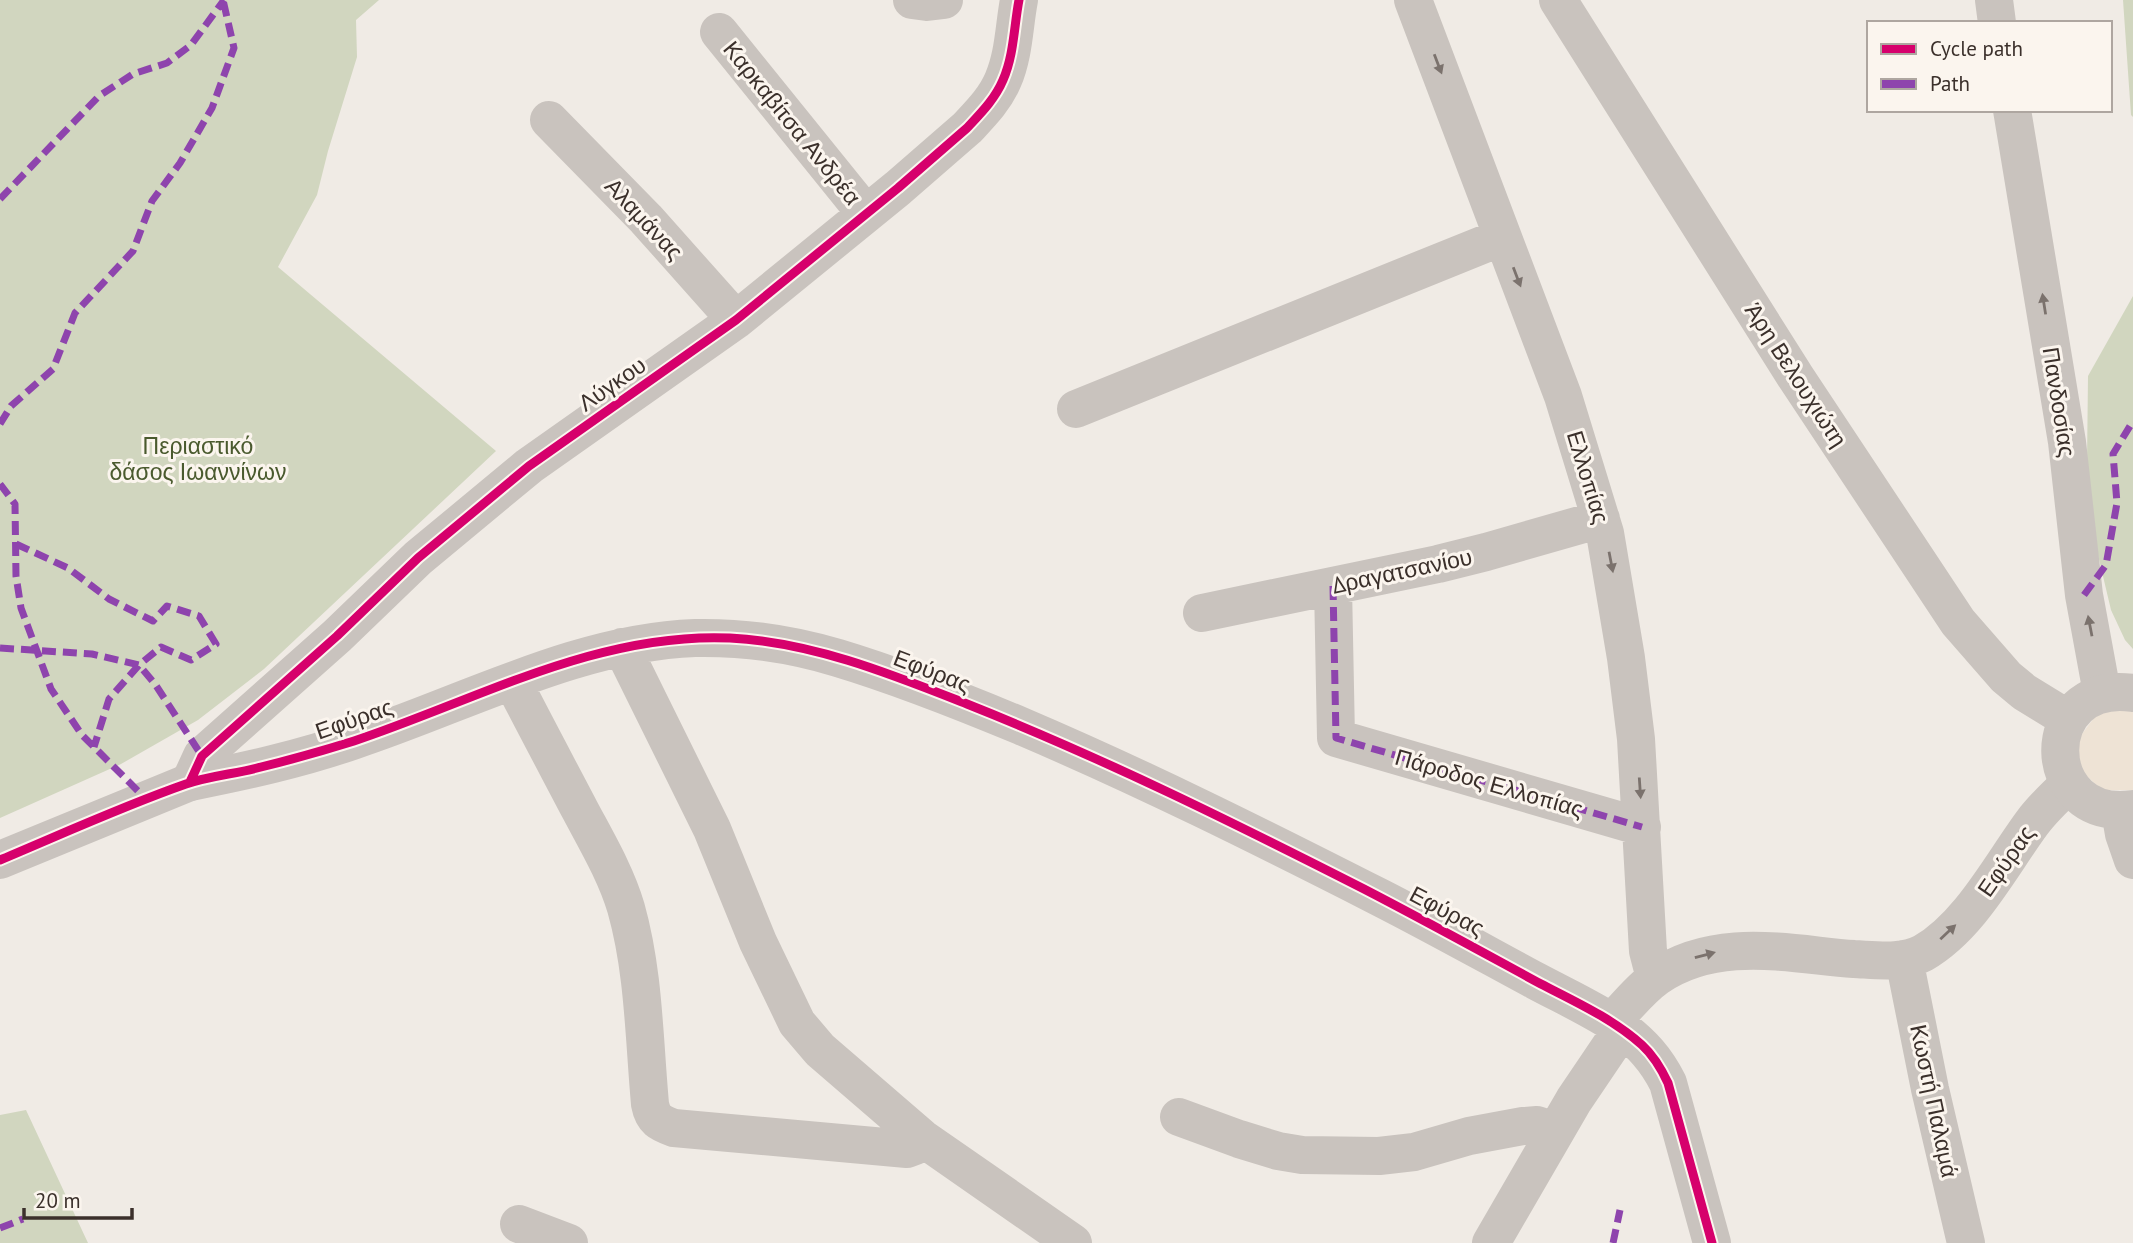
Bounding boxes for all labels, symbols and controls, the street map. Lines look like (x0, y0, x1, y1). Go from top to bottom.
legend (1867, 21, 2112, 112)
street label: Καρκαβίτσα Ανδρέα (717, 35, 867, 211)
text: Cycle path (1930, 35, 2023, 62)
one-way arrow (1432, 53, 1443, 74)
text: Path (1930, 70, 1970, 97)
street label: Αλαμάνας (599, 172, 690, 266)
one-way arrow (1512, 266, 1523, 287)
one-way arrow (2038, 293, 2049, 315)
street label: Άρη Βελουχιώτη (1739, 297, 1854, 452)
street label: Πανδοσίας (2037, 345, 2082, 459)
street label: Λύγκου (572, 350, 651, 417)
street label: Ελλοπίας (1561, 427, 1616, 527)
park label: Περιαστικό δάσος Ιωαννίνων (109, 431, 287, 486)
street label: Δραγατσανίου (1329, 542, 1475, 600)
one-way arrow (1605, 551, 1616, 573)
one-way arrow (2084, 615, 2095, 637)
street label: Εφύρας (889, 643, 975, 698)
street label: Εφύρας (311, 692, 397, 745)
street label: Πάροδος Ελλοπίας (1392, 742, 1586, 823)
one-way arrow (1635, 777, 1646, 799)
street label: Εφύρας (1971, 820, 2041, 902)
street label: Εφύρας (1405, 879, 1489, 942)
one-way arrow (1939, 925, 1956, 941)
one-way arrow (1695, 949, 1717, 960)
street label: Κωστή Παλαμά (1904, 1022, 1965, 1180)
scale bar (24, 1176, 133, 1220)
text: 20 m (35, 1187, 81, 1214)

